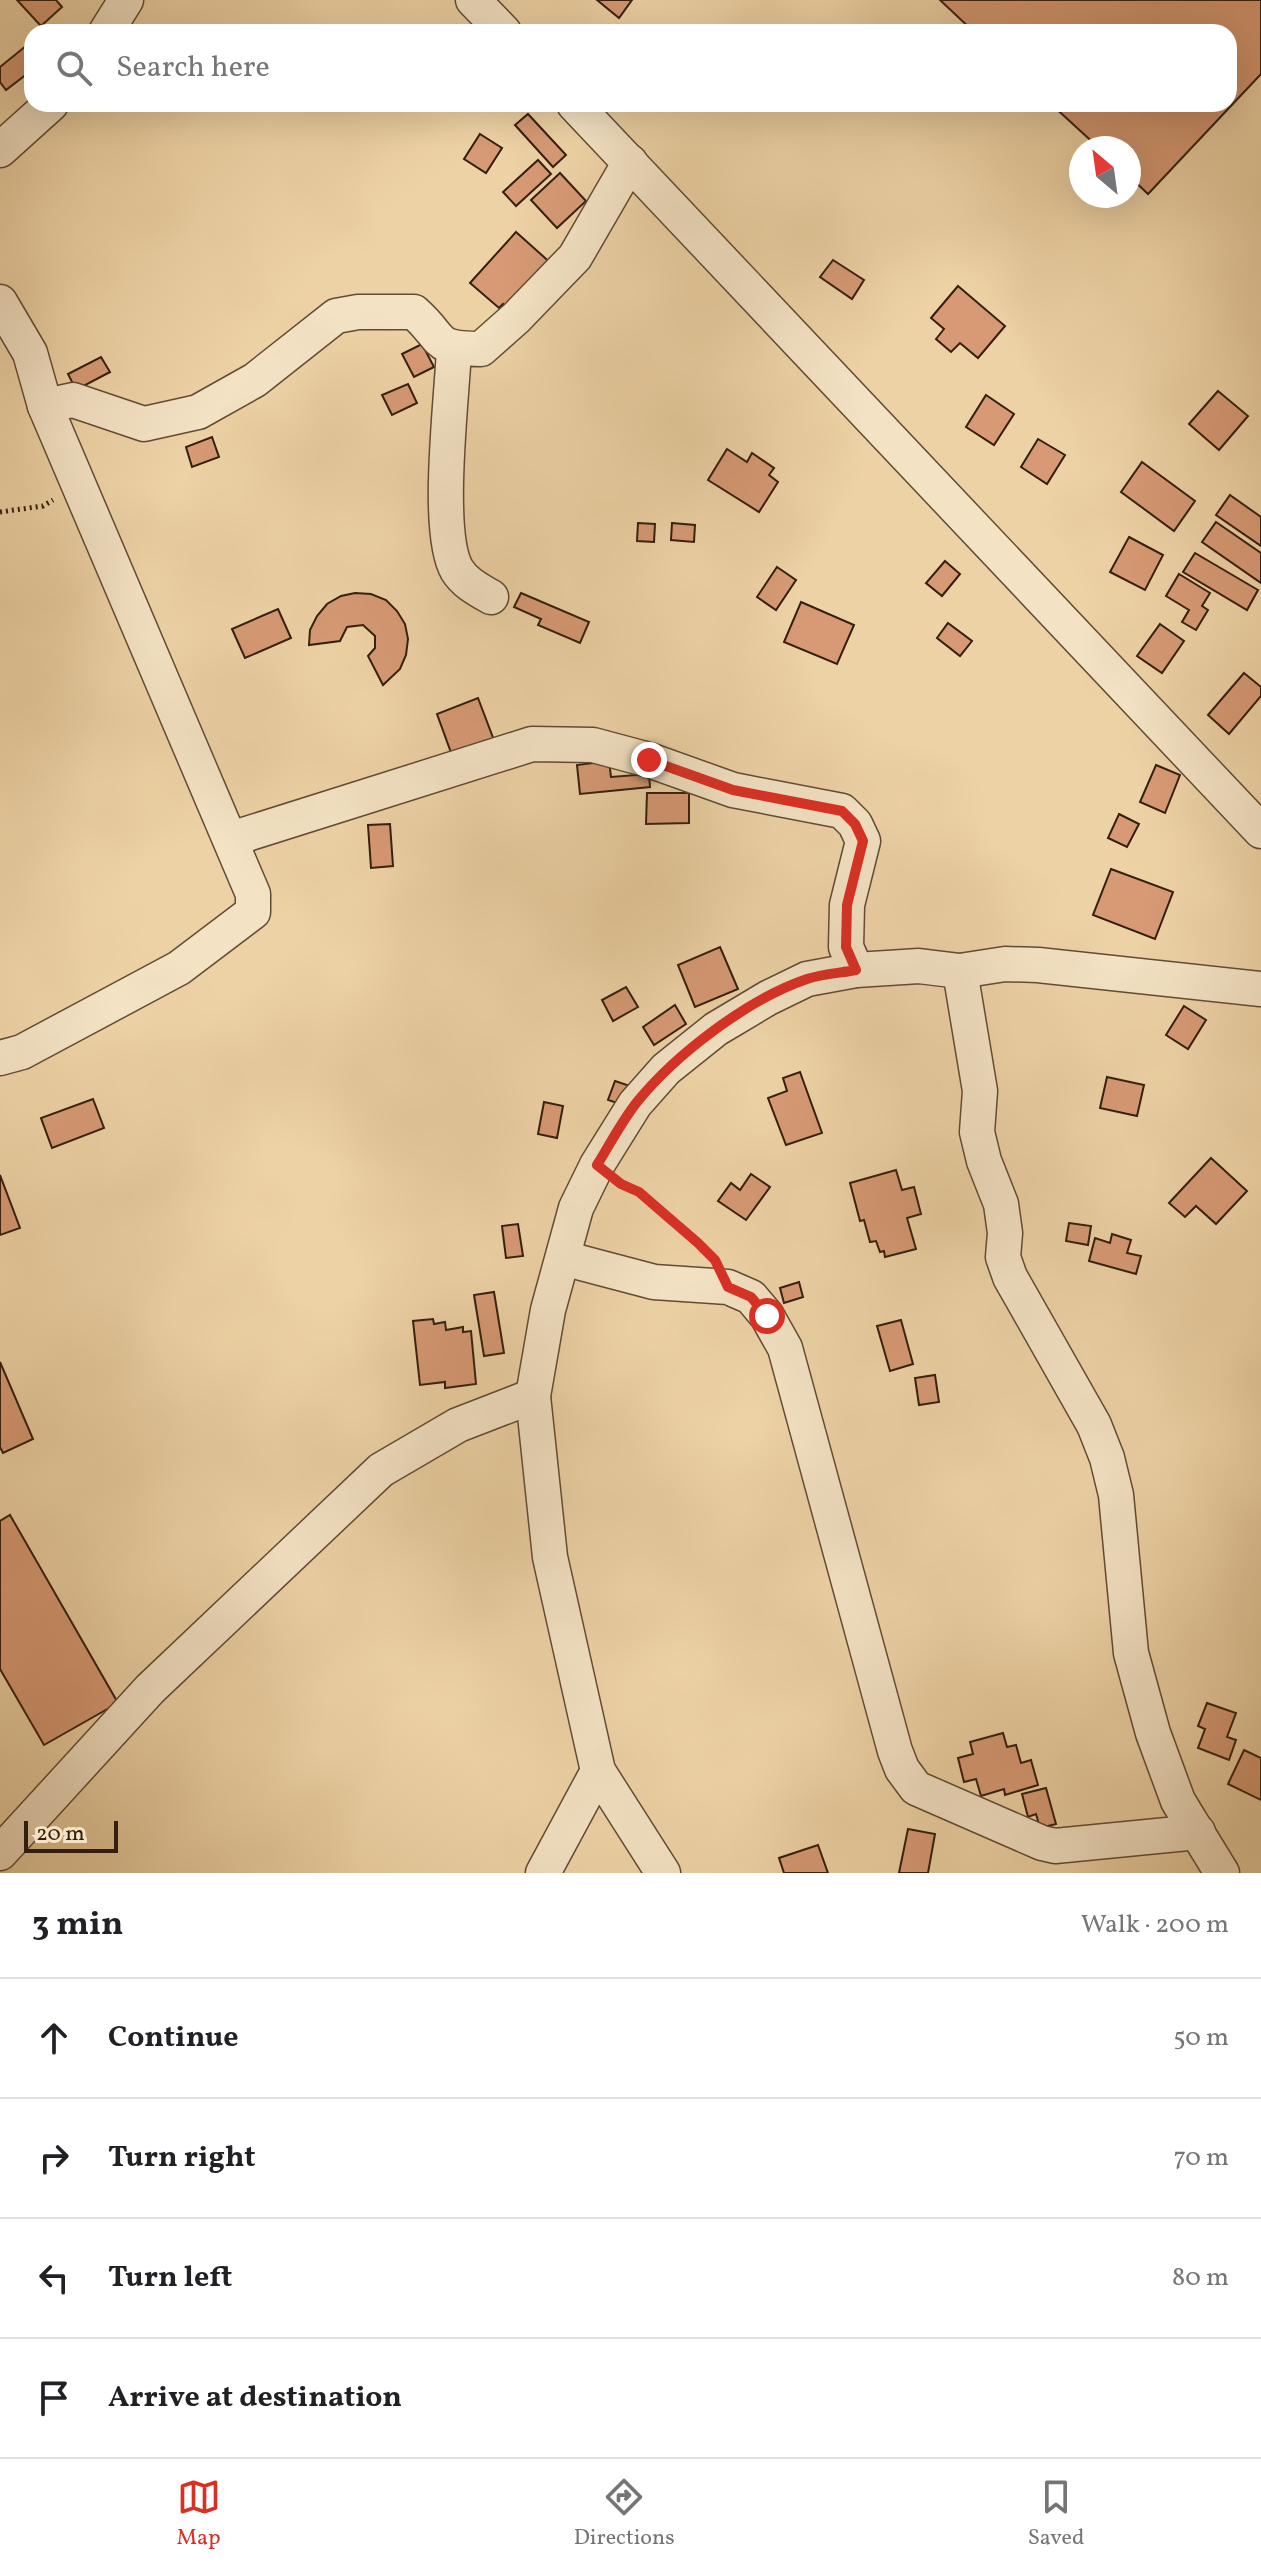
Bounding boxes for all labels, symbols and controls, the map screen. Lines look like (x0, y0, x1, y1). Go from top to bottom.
search box (24, 24, 1237, 112)
icon: search (52, 46, 96, 90)
text: Search here (116, 47, 270, 89)
north arrow (1069, 136, 1141, 208)
route end (631, 742, 667, 778)
route start (749, 1298, 785, 1334)
scale bar (24, 1817, 118, 1853)
text: 20 m (36, 1819, 85, 1850)
text: 3 min (32, 1902, 123, 1949)
text: Walk · 200 m (1081, 1907, 1229, 1943)
icon: ahead (32, 2016, 76, 2060)
text: Continue (108, 2017, 239, 2059)
text: 50 m (1173, 2020, 1229, 2056)
icon: right (32, 2136, 76, 2180)
text: Turn right (108, 2137, 256, 2179)
text: 70 m (1174, 2140, 1229, 2176)
icon: left (32, 2256, 76, 2300)
text: Turn left (108, 2257, 232, 2299)
text: 80 m (1172, 2260, 1229, 2296)
icon: arrive (32, 2376, 76, 2420)
text: Arrive at destination (108, 2377, 402, 2419)
tab: Map (177, 2475, 221, 2554)
tab: Directions (574, 2475, 675, 2554)
tab: Saved (1028, 2475, 1084, 2554)

